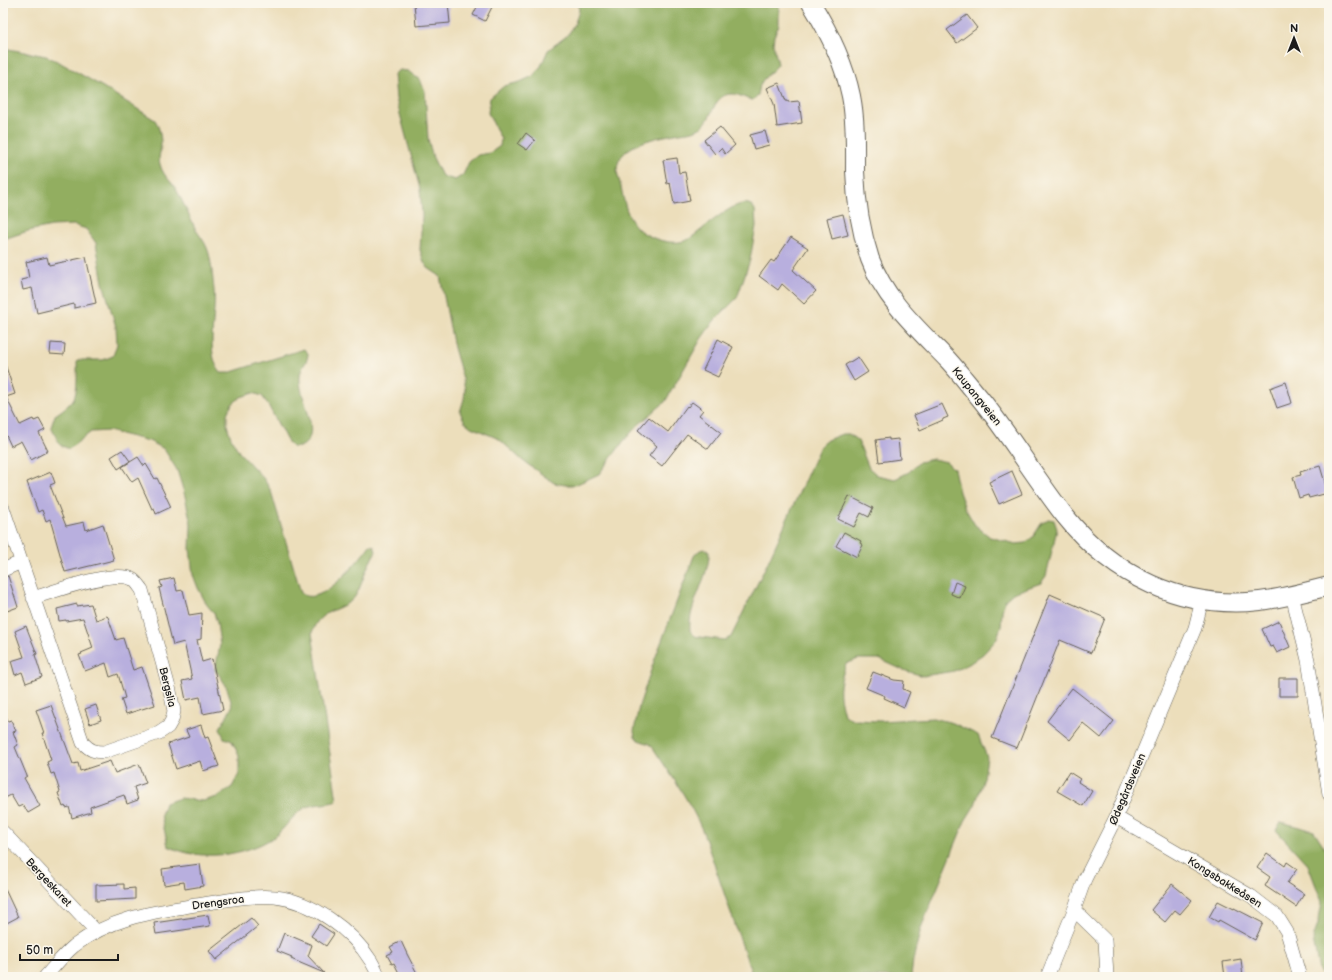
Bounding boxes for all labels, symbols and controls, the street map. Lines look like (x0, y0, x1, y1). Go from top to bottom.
north arrow (1274, 18, 1314, 58)
text: N (1290, 22, 1298, 35)
street label: Kaupangveien (949, 364, 1004, 428)
street label: Bergslia (156, 666, 179, 709)
street label: Ødegårdsveien (1107, 751, 1148, 827)
street label: Kongsbakkeåsen (1185, 854, 1264, 910)
street label: Bergeskaret (23, 856, 75, 910)
street label: Drengsroa (191, 892, 245, 913)
scale bar (20, 936, 118, 962)
text: 50 m (26, 943, 53, 958)

